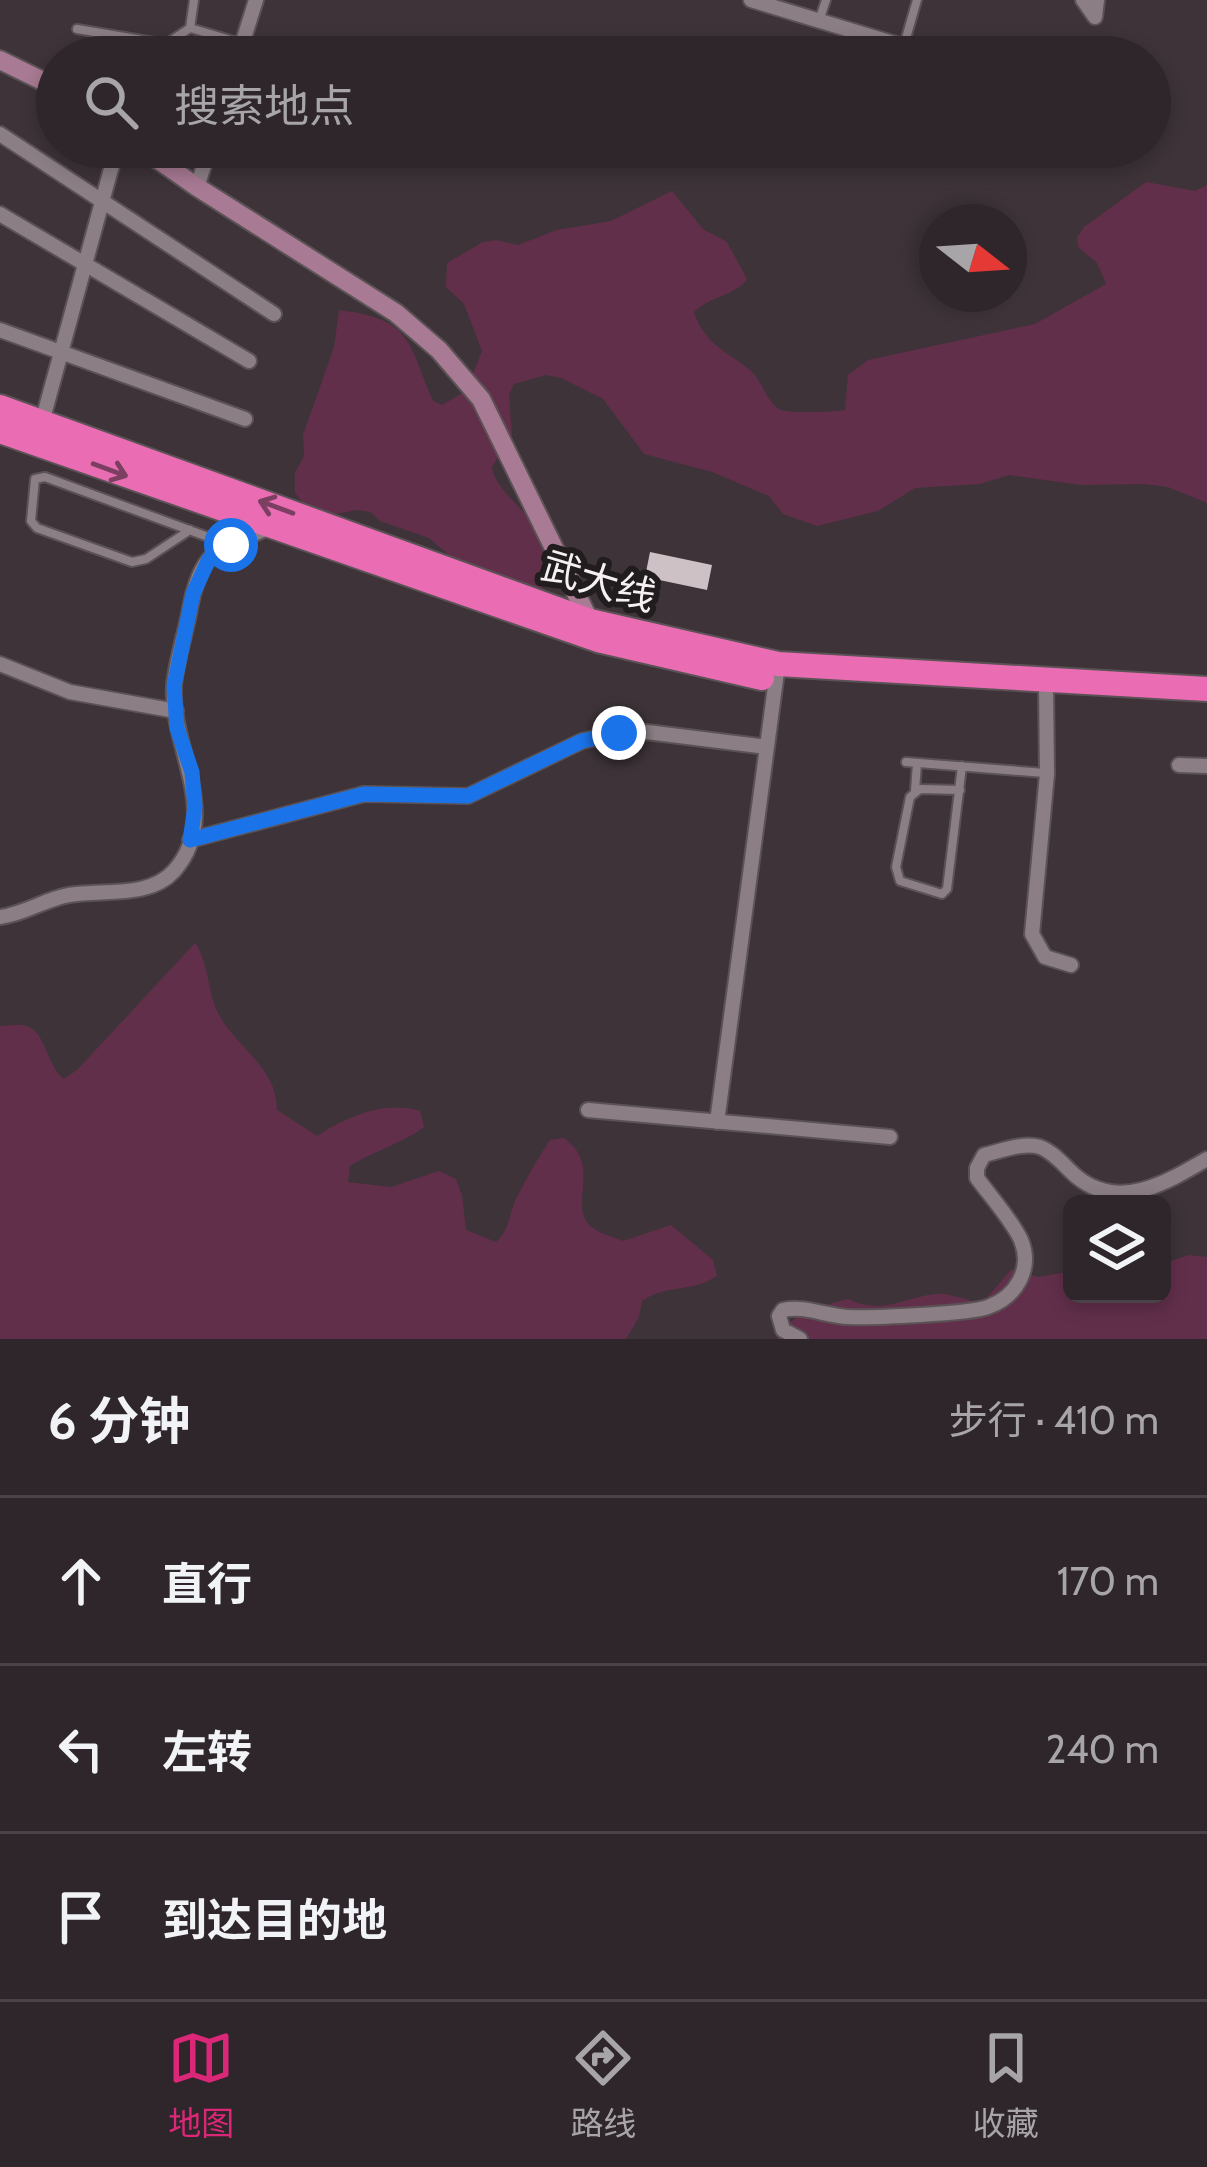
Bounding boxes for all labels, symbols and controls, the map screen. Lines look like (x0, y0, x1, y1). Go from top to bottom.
search box (36, 36, 1171, 168)
icon: search (78, 69, 144, 135)
text: 搜索地点 (174, 79, 354, 133)
north arrow (919, 204, 1027, 312)
one-way arrow (91, 461, 128, 482)
one-way arrow (258, 494, 295, 516)
route start (204, 518, 258, 572)
street label: 武大线 (536, 541, 662, 621)
route end (592, 706, 646, 760)
map controls (1063, 1195, 1171, 1303)
button: layers (1063, 1195, 1171, 1303)
text: 6 分钟 (48, 1390, 190, 1452)
text: 步行 · 410 m (949, 1396, 1159, 1444)
icon: ahead (48, 1548, 114, 1614)
text: 直行 (162, 1557, 252, 1611)
text: 170 m (1057, 1557, 1159, 1605)
icon: left (48, 1716, 114, 1782)
text: 左转 (162, 1725, 252, 1779)
text: 240 m (1046, 1725, 1159, 1773)
icon: arrive (48, 1884, 114, 1950)
text: 到达目的地 (162, 1893, 387, 1947)
tab: 地图 (168, 2025, 234, 2145)
tab: 路线 (570, 2025, 636, 2145)
tab: 收藏 (973, 2025, 1039, 2145)

